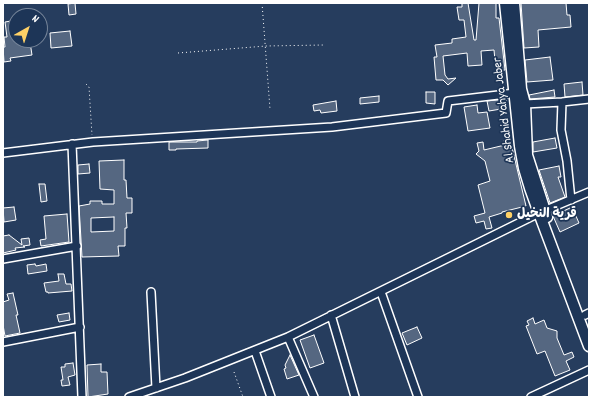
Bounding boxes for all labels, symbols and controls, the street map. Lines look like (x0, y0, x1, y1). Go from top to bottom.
north arrow (8, 8, 48, 48)
text: N (28, 12, 42, 27)
street label: Al Shahid Yahya Jaber (491, 56, 519, 164)
place label: قرية النخيل (517, 207, 577, 223)
marker: قرية النخيل (504, 210, 514, 220)

